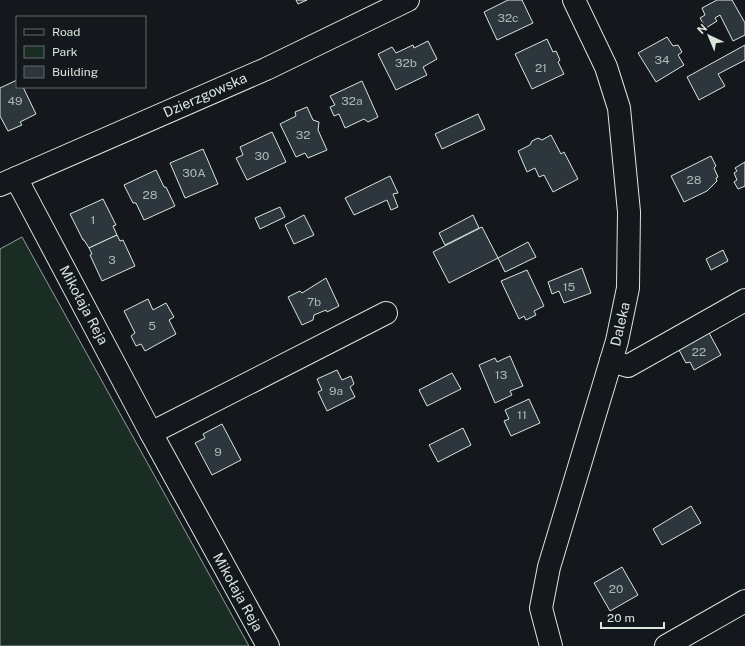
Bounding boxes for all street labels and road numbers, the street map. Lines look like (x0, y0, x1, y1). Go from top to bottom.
street label: Dzierzgowska (161, 69, 249, 121)
street label: Mikołaja Reja (56, 263, 112, 347)
street label: Daleka (607, 300, 633, 348)
street label: Mikołaja Reja (210, 550, 266, 634)

